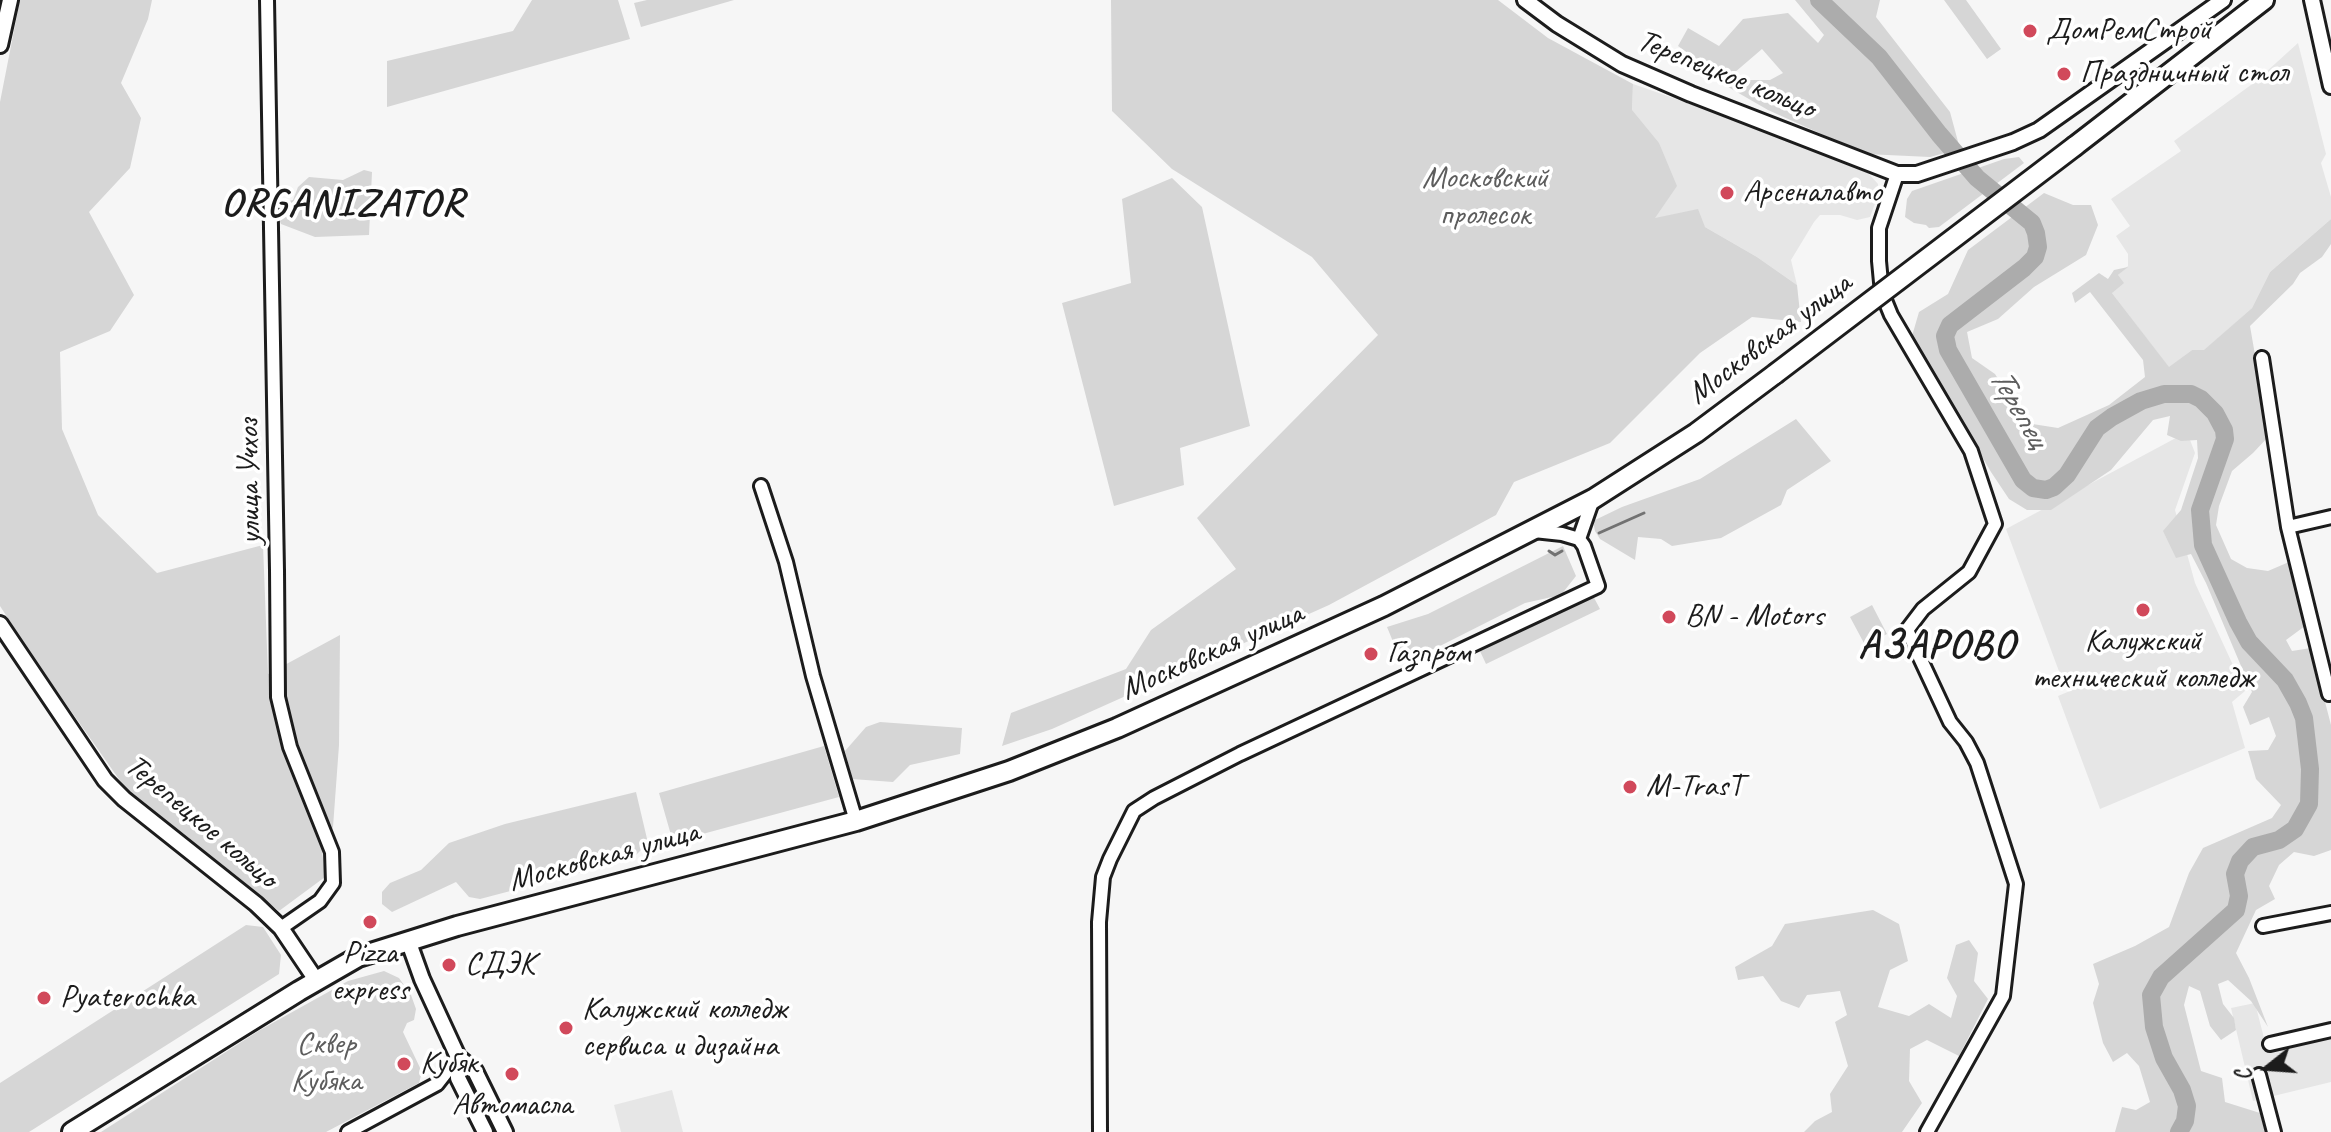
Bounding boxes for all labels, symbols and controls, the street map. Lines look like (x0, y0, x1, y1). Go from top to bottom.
place label: ДомРемСтрой (2046, 12, 2211, 50)
street label: Терепецкое кольцо (1632, 22, 1820, 128)
marker: ДомРемСтрой (2021, 22, 2039, 40)
place label: Праздничный стол (2080, 55, 2288, 93)
marker: Праздничный стол (2055, 65, 2073, 83)
park label: Московский пролесок (1422, 160, 1548, 235)
place label: Арсеналавто (1743, 174, 1882, 212)
district label: ORGANIZATOR (223, 181, 463, 229)
marker: Арсеналавто (1718, 184, 1736, 202)
street label: Московская улица (1680, 265, 1860, 413)
water label: Терепец (1979, 361, 2057, 455)
street label: улица Учхоз (230, 419, 270, 545)
street label: Московская улица (1115, 595, 1309, 709)
place label: BN - Motors (1685, 598, 1824, 636)
marker: Калужский технический колледж (2134, 601, 2152, 619)
marker: BN - Motors (1660, 608, 1678, 626)
district label: АЗАРОВО (1854, 623, 2020, 671)
place label: Калужский технический колледж (2032, 623, 2254, 698)
place label: Газпром (1387, 635, 1471, 673)
marker: Газпром (1362, 645, 1380, 663)
street label: Терепецкое кольцо (117, 747, 285, 897)
place label: M-TrasT (1646, 768, 1742, 806)
marker: M-TrasT (1621, 778, 1639, 796)
street label: Московская улица (505, 813, 703, 901)
marker: Pizza express (361, 913, 379, 931)
place label: Pizza express (331, 935, 409, 1010)
place label: СДЭК (465, 946, 535, 984)
marker: СДЭК (440, 956, 458, 974)
place label: Pyaterochka (60, 979, 195, 1017)
marker: Pyaterochka (35, 989, 53, 1007)
place label: Калужский колледж сервиса и дизайна (582, 991, 787, 1066)
marker: Калужский колледж сервиса и дизайна (557, 1019, 575, 1037)
park label: Сквер Кубяка (291, 1026, 361, 1101)
north arrow (2227, 1028, 2307, 1108)
place label: Кубяк (420, 1045, 477, 1083)
marker: Кубяк (395, 1055, 413, 1073)
marker: Автомасла (503, 1065, 521, 1083)
text: С (2229, 1066, 2259, 1084)
place label: Автомасла (452, 1087, 572, 1125)

